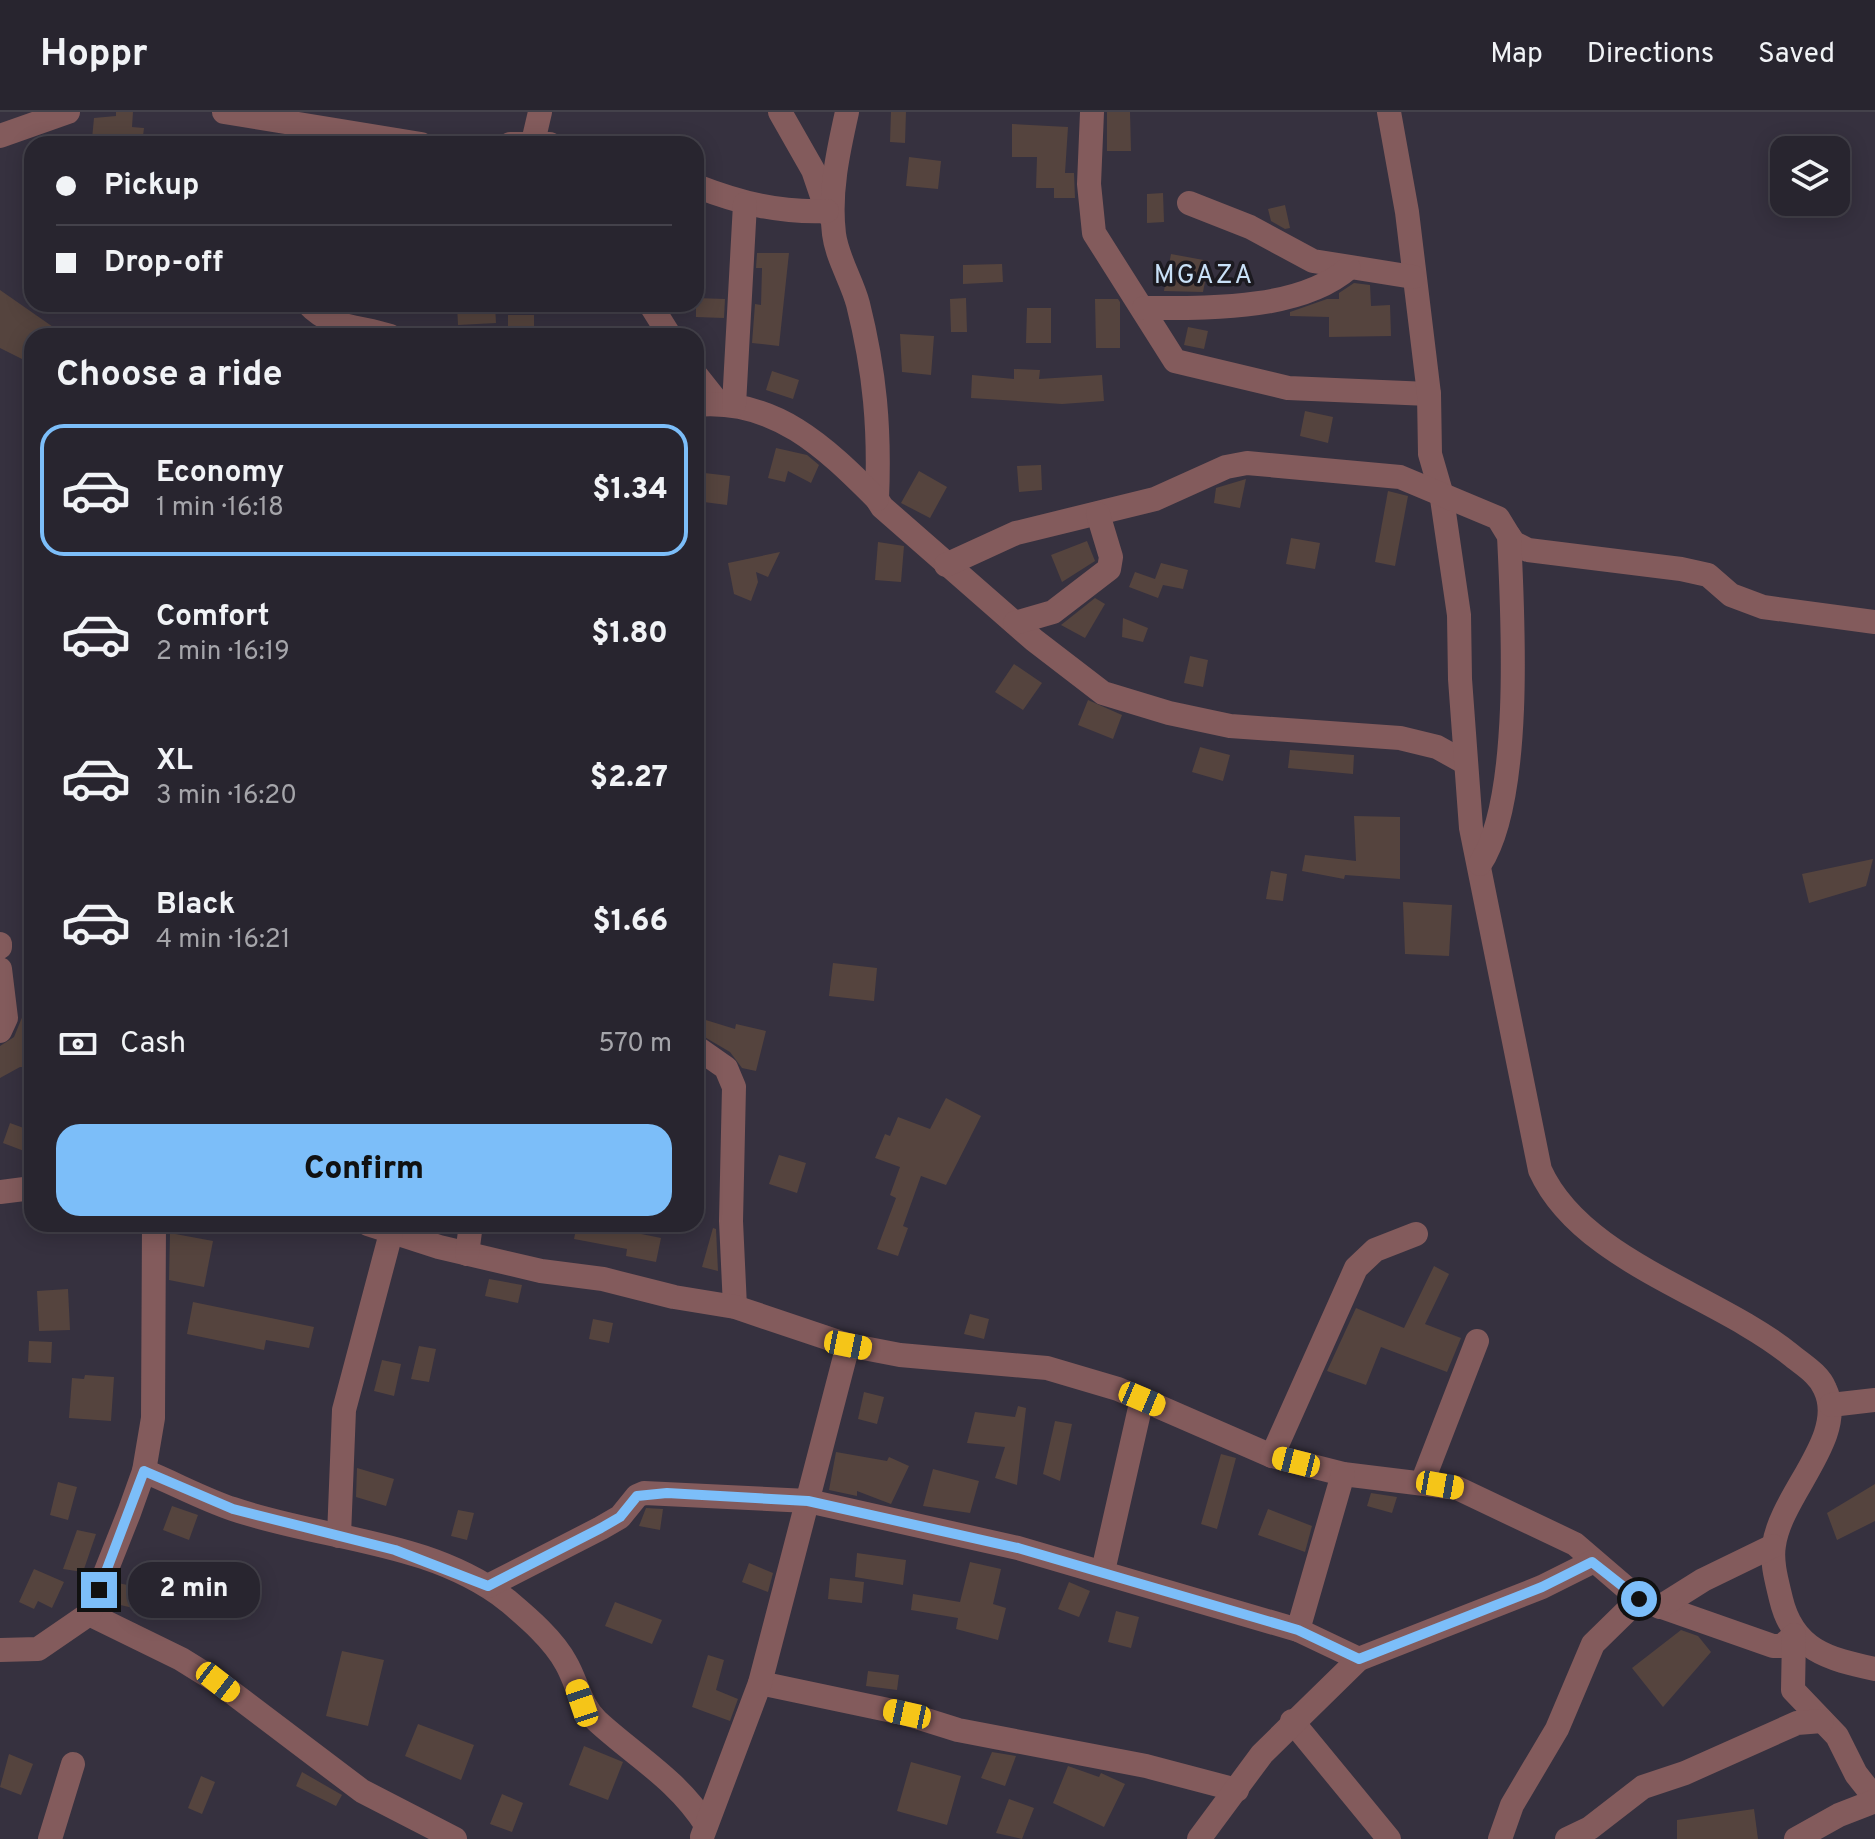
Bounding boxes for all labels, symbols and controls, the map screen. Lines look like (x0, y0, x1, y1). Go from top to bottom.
text: Hoppr (40, 31, 148, 80)
text: Map (1490, 37, 1543, 73)
text: Directions (1587, 37, 1714, 73)
text: Saved (1758, 37, 1835, 73)
map controls (1770, 136, 1850, 216)
button: layers (1770, 136, 1850, 216)
text: Pickup (104, 168, 199, 205)
text: Drop-off (104, 245, 223, 282)
district label: MGAZA (1154, 260, 1254, 293)
text: Choose a ride (56, 353, 282, 399)
icon: car (60, 454, 132, 526)
text: Economy (156, 455, 284, 492)
text: $1.34 (592, 472, 668, 509)
text: 1 min · 16:18 (156, 492, 284, 525)
icon: car (60, 598, 132, 670)
text: Comfort (156, 599, 269, 636)
text: $1.80 (591, 616, 668, 653)
text: 2 min · 16:19 (156, 636, 290, 669)
icon: car (60, 742, 132, 814)
text: XL (156, 743, 193, 780)
text: $2.27 (590, 760, 668, 797)
text: 3 min · 16:20 (156, 780, 297, 813)
icon: car (60, 886, 132, 958)
text: Black (156, 887, 235, 924)
text: $1.66 (593, 904, 668, 941)
text: 4 min · 16:21 (156, 924, 290, 957)
icon: cash (56, 1022, 100, 1066)
text: Cash (120, 1026, 186, 1063)
text: 570 m (598, 1028, 672, 1061)
button: Confirm (56, 1124, 672, 1216)
car (822, 1329, 874, 1361)
car (1115, 1379, 1169, 1419)
car (1270, 1445, 1322, 1479)
car (1414, 1469, 1466, 1501)
callout: 2 min (127, 1562, 259, 1618)
route end (81, 1572, 117, 1608)
text: 2 min (160, 1573, 228, 1606)
route start (1621, 1581, 1657, 1617)
car (192, 1658, 244, 1706)
car (563, 1676, 601, 1730)
car (881, 1697, 933, 1731)

